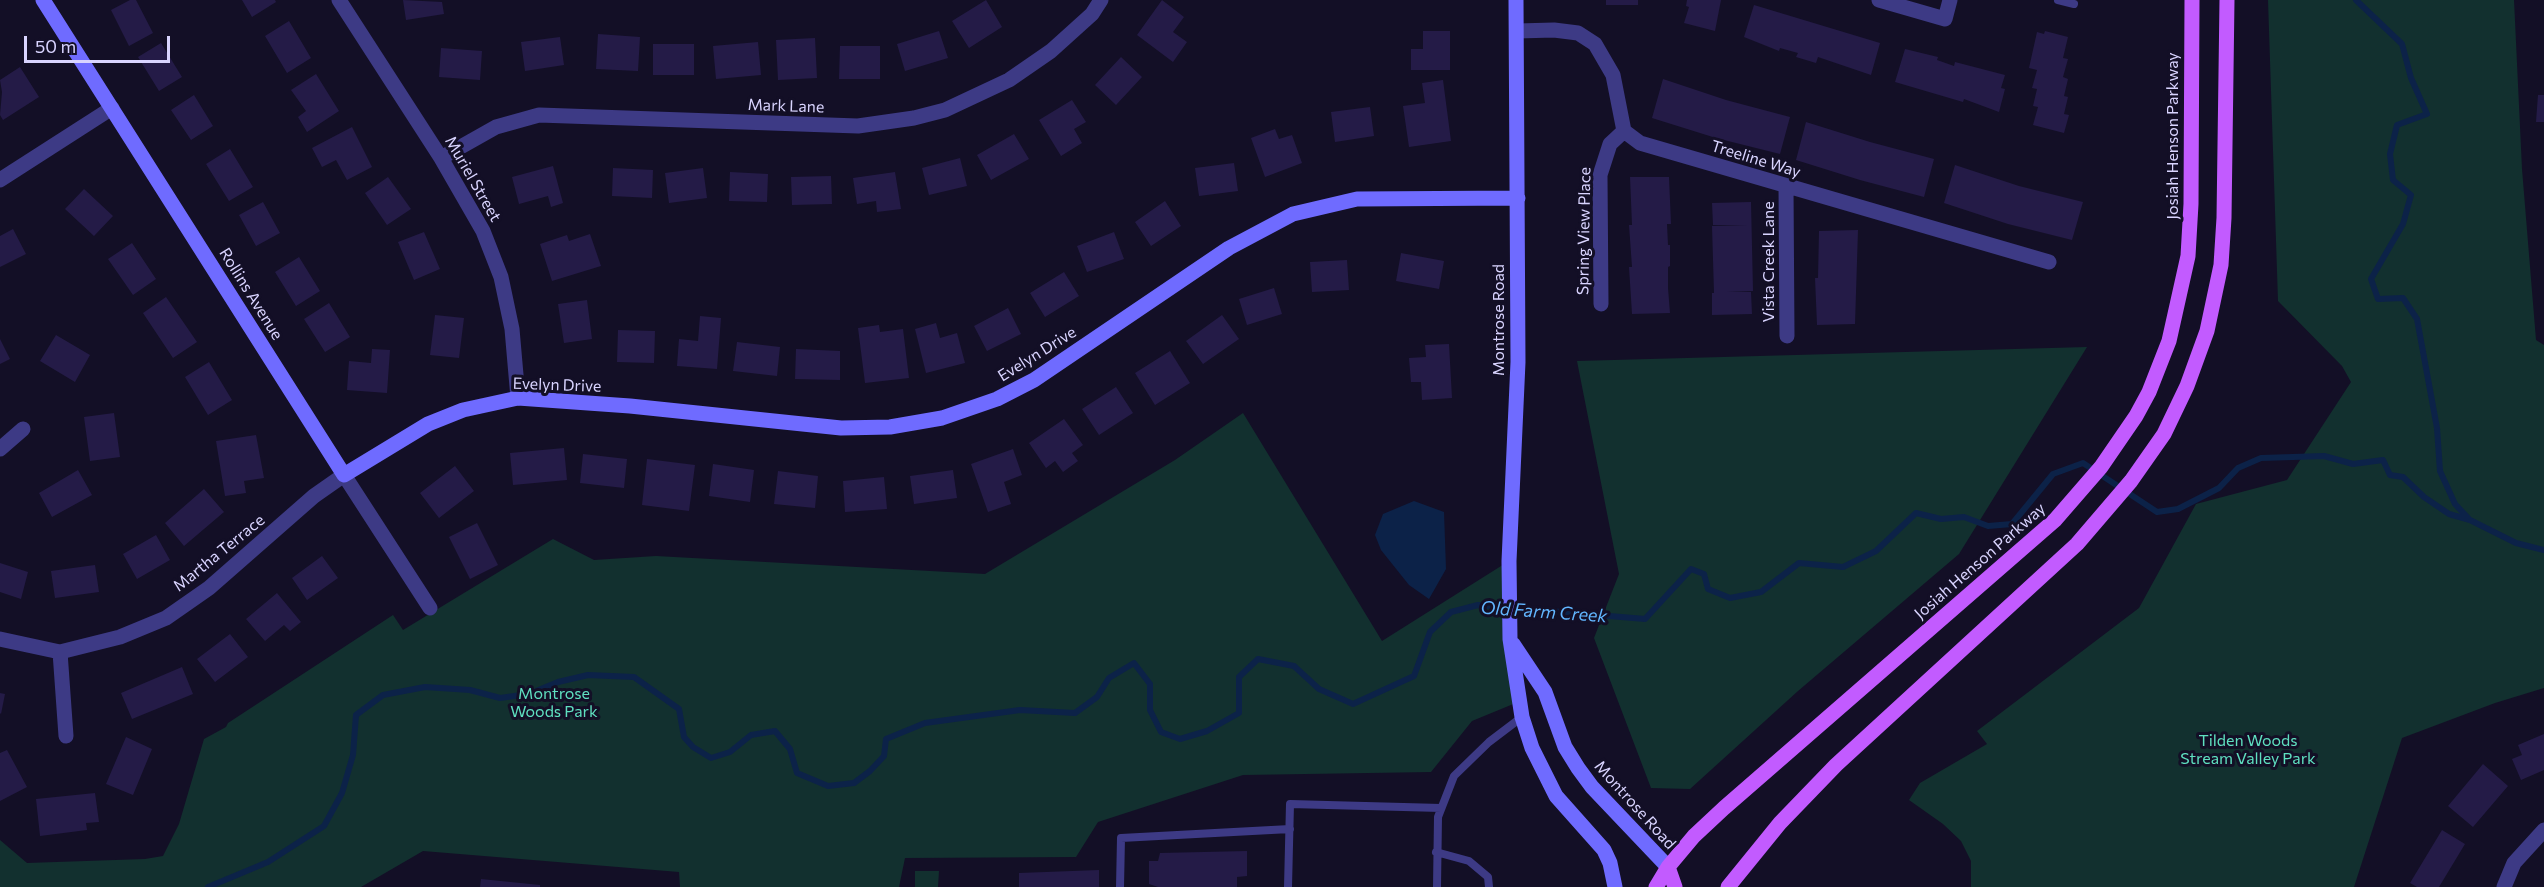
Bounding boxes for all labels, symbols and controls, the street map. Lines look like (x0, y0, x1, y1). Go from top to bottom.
scale bar (27, 24, 172, 62)
text: 50 m (35, 35, 76, 57)
street label: Josiah Henson Parkway (2163, 52, 2183, 220)
street label: Mark Lane (747, 95, 825, 117)
street label: Muriel Street (441, 133, 505, 225)
street label: Treeline Way (1709, 136, 1803, 182)
street label: Spring View Place (1573, 167, 1595, 295)
street label: Vista Creek Lane (1759, 201, 1779, 323)
street label: Rollins Avenue (215, 244, 287, 344)
street label: Montrose Road (1489, 264, 1509, 376)
street label: Evelyn Drive (994, 322, 1080, 386)
street label: Evelyn Drive (512, 374, 602, 396)
street label: Josiah Henson Parkway (1911, 499, 2049, 623)
street label: Martha Terrace (169, 510, 269, 596)
water label: Old Farm Creek (1480, 597, 1608, 627)
park label: Montrose Woods Park (510, 684, 598, 722)
park label: Tilden Woods Stream Valley Park (2180, 731, 2316, 769)
street label: Montrose Road (1590, 757, 1680, 853)

